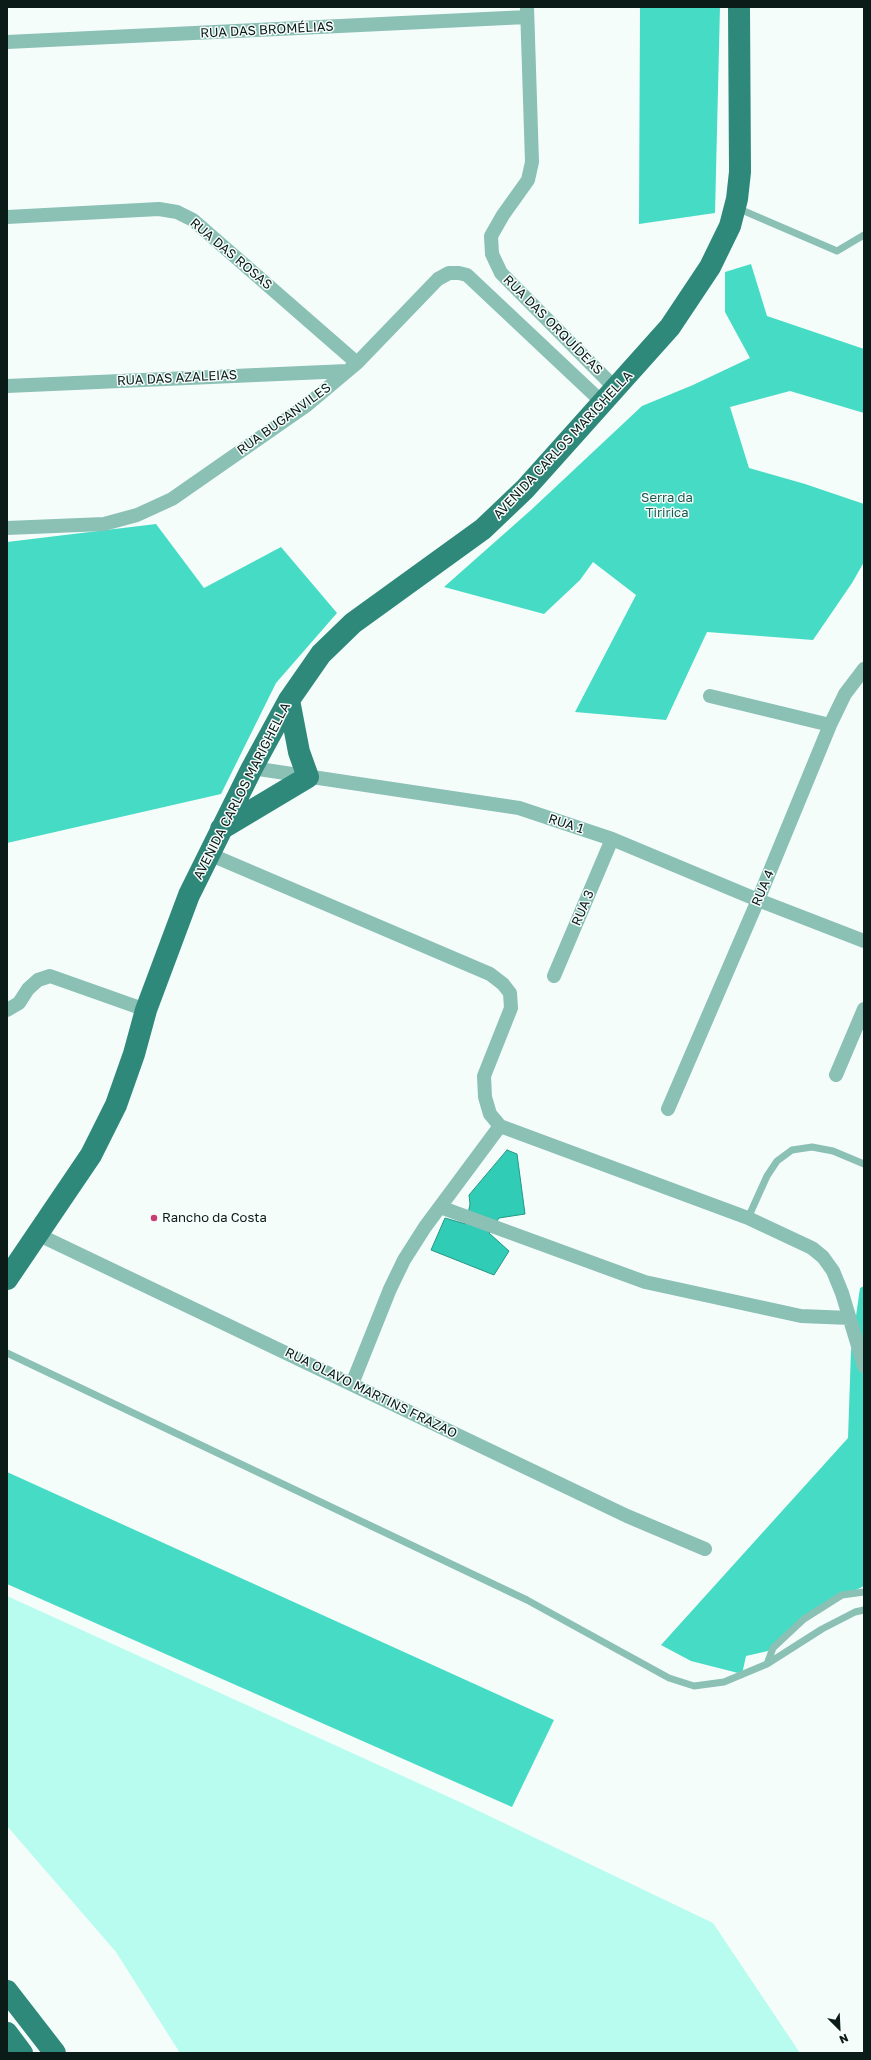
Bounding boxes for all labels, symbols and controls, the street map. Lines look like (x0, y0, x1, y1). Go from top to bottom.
street label: RUA DAS BROMÉLIAS (200, 19, 334, 41)
street label: RUA DAS ROSAS (187, 215, 275, 293)
street label: RUA DAS ORQUÍDEAS (500, 272, 606, 378)
street label: RUA DAS AZALEIAS (117, 367, 237, 389)
street label: AVENIDA CARLOS MARIGHELLA (490, 368, 636, 522)
street label: RUA BUGANVILES (234, 380, 334, 458)
park label: Serra da Tiririca (641, 490, 693, 521)
street label: AVENIDA CARLOS MARIGHELLA (190, 700, 294, 882)
street label: RUA 1 (546, 811, 586, 837)
street label: RUA 4 (748, 868, 778, 908)
street label: RUA 3 (569, 888, 597, 928)
place label: Rancho da Costa (162, 1210, 267, 1226)
marker: Rancho da Costa (149, 1213, 159, 1223)
street label: RUA OLAVO MARTINS FRAZAO (282, 1344, 460, 1442)
north arrow (819, 2008, 859, 2048)
text: N (838, 2032, 851, 2047)

